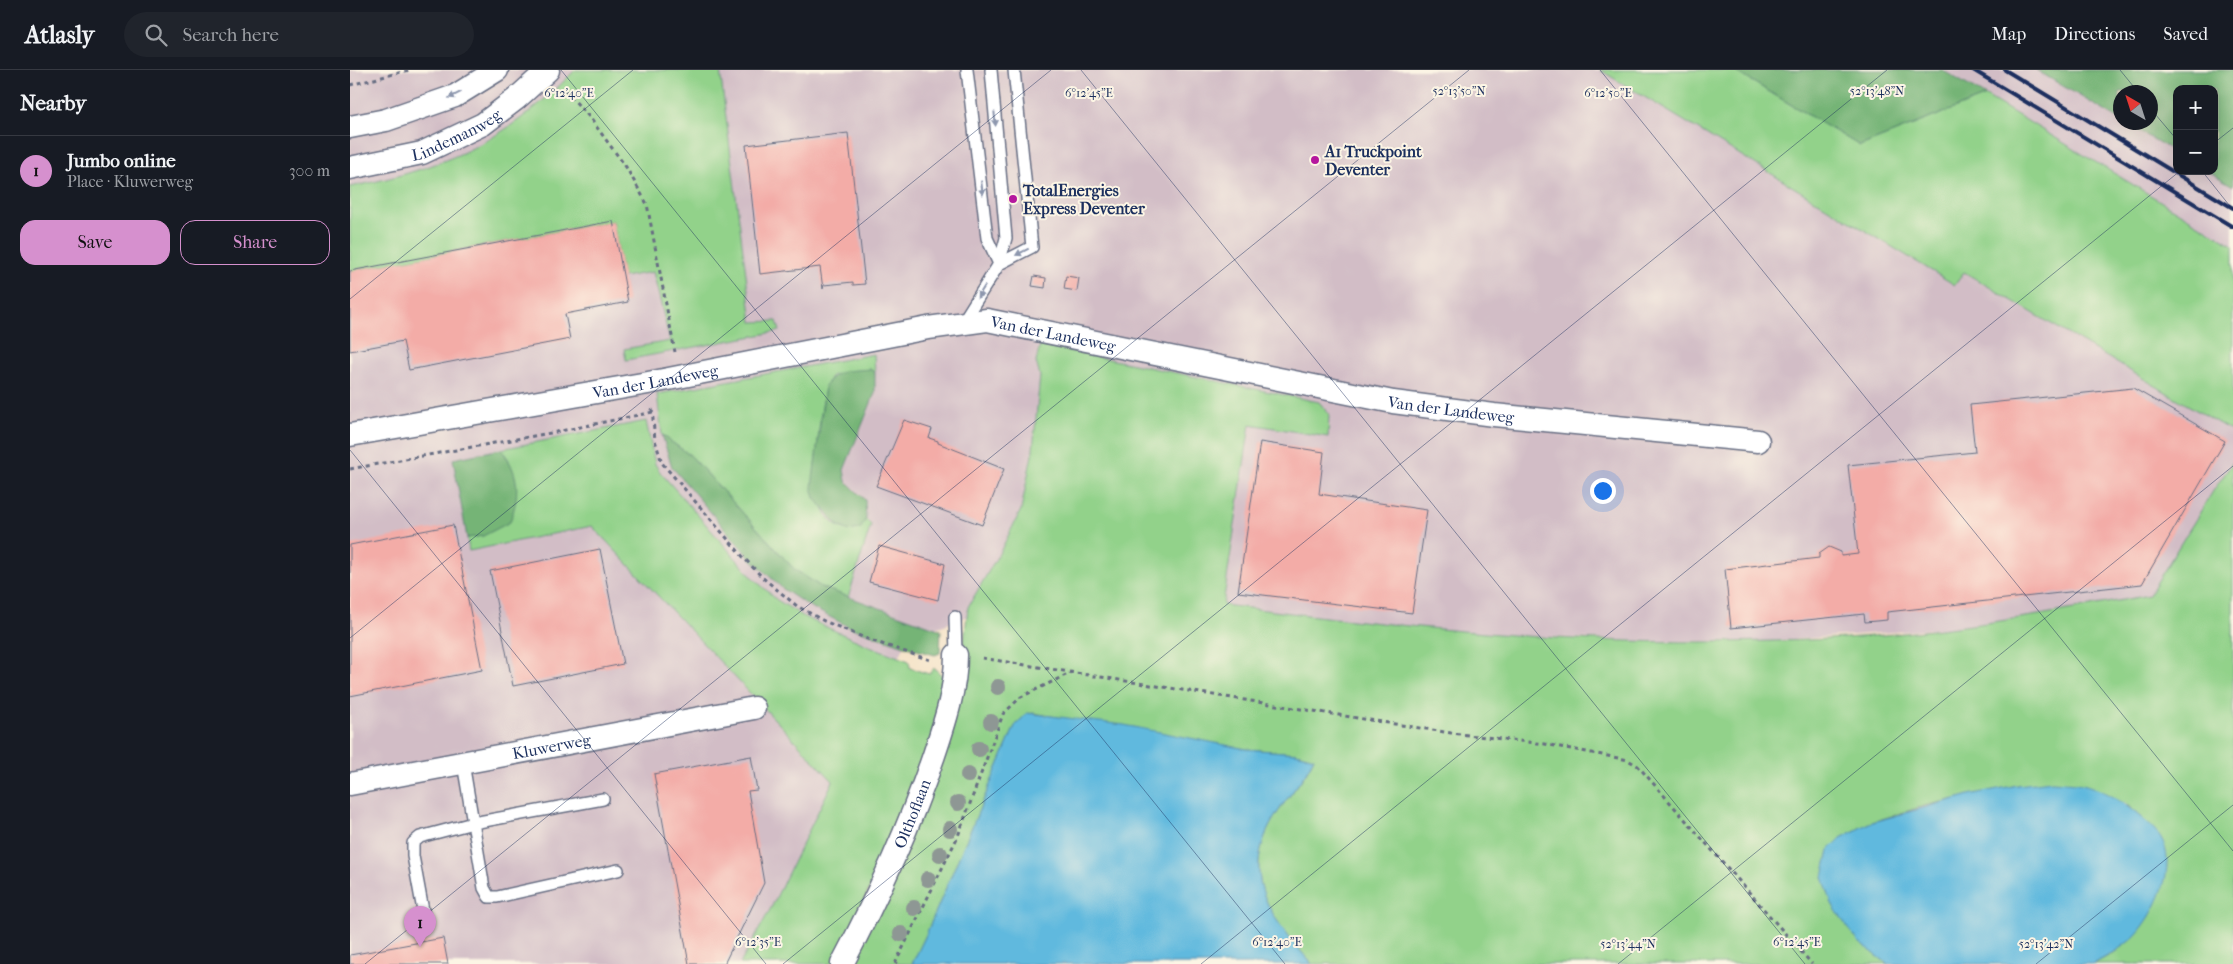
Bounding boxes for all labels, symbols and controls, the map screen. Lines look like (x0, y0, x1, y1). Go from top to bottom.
search box (124, 12, 474, 57)
text: Atlasly (25, 21, 94, 49)
icon: search (142, 21, 170, 49)
text: Search here (182, 24, 279, 46)
text: Map (1992, 24, 2026, 45)
text: Directions (2054, 24, 2135, 45)
text: Saved (2163, 24, 2208, 45)
text: 52°13'50"N (1432, 84, 1486, 98)
text: 52°13'48"N (1850, 84, 1904, 98)
north arrow (2113, 85, 2158, 130)
map controls (2173, 85, 2218, 175)
button: + (2173, 85, 2218, 130)
text: 6°12'40"E (544, 86, 594, 100)
text: 6°12'45"E (1065, 86, 1113, 100)
text: 6°12'50"E (1584, 86, 1632, 100)
text: Nearby (20, 91, 86, 115)
one-way arrow (448, 91, 462, 99)
street label: Lindemanweg (410, 104, 505, 164)
one-way arrow (991, 111, 999, 127)
button: − (2173, 130, 2218, 175)
place label: A1 Truckpoint Deventer (1324, 142, 1422, 179)
text: Jumbo online (67, 150, 176, 172)
marker: A1 Truckpoint Deventer (1309, 154, 1321, 166)
text: 1 (33, 161, 39, 180)
text: 300 m (289, 161, 330, 180)
text: Place · Kluwerweg (67, 172, 193, 191)
one-way arrow (978, 180, 986, 196)
place label: TotalEnergies Express Deventer (1022, 181, 1146, 219)
marker: TotalEnergies Express Deventer (1007, 193, 1019, 205)
button: Save (20, 220, 170, 265)
button: Share (180, 220, 330, 265)
one-way arrow (1015, 248, 1029, 256)
one-way arrow (977, 286, 986, 299)
street label: Van der Landeweg (988, 311, 1118, 355)
street label: Van der Landeweg (590, 360, 720, 402)
street label: Van der Landeweg (1385, 391, 1516, 426)
your location (1590, 478, 1616, 504)
street label: Kluwerweg (511, 729, 593, 763)
street label: Olthoflaan (890, 776, 934, 851)
pin: 1 (404, 906, 436, 947)
text: 6°12'35"E (735, 935, 781, 949)
text: 6°12'40"E (1252, 935, 1302, 949)
text: 6°12'45"E (1773, 935, 1821, 949)
text: 52°13'44"N (1600, 937, 1656, 951)
text: 52°13'42"N (2019, 937, 2073, 951)

